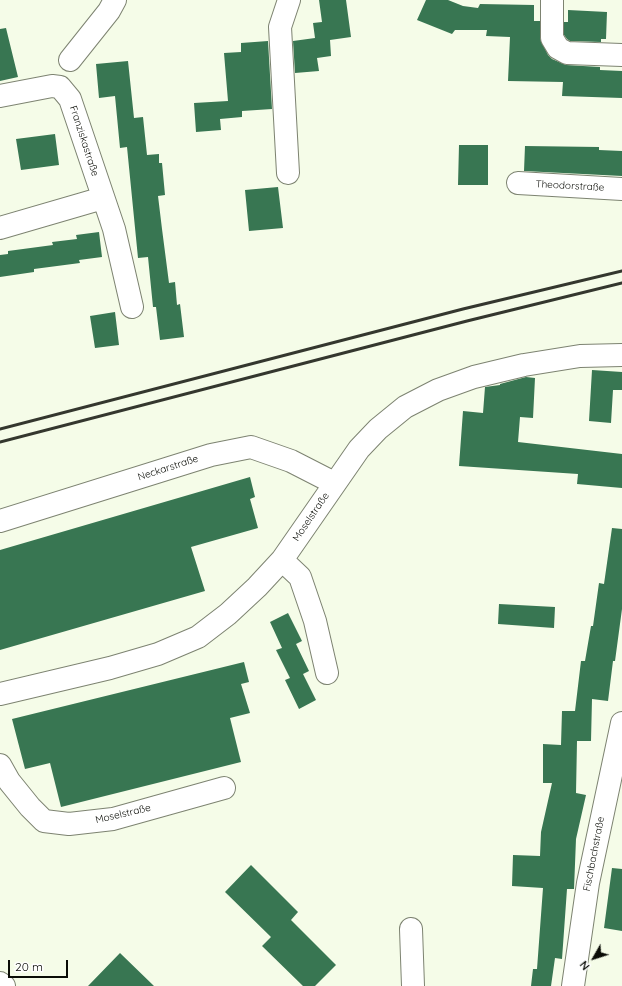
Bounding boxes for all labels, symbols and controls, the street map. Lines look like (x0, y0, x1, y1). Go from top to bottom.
street label: Franziskastraße (67, 104, 101, 178)
street label: Theodorstraße (535, 178, 605, 194)
street label: Neckarstraße (136, 453, 200, 483)
street label: Moselstraße (290, 490, 332, 544)
street label: Moselstraße (94, 802, 152, 826)
street label: Fischbachstraße (581, 816, 607, 892)
north arrow (574, 938, 614, 978)
scale bar (10, 952, 70, 978)
text: N (577, 958, 593, 973)
text: 20 m (15, 959, 43, 974)

